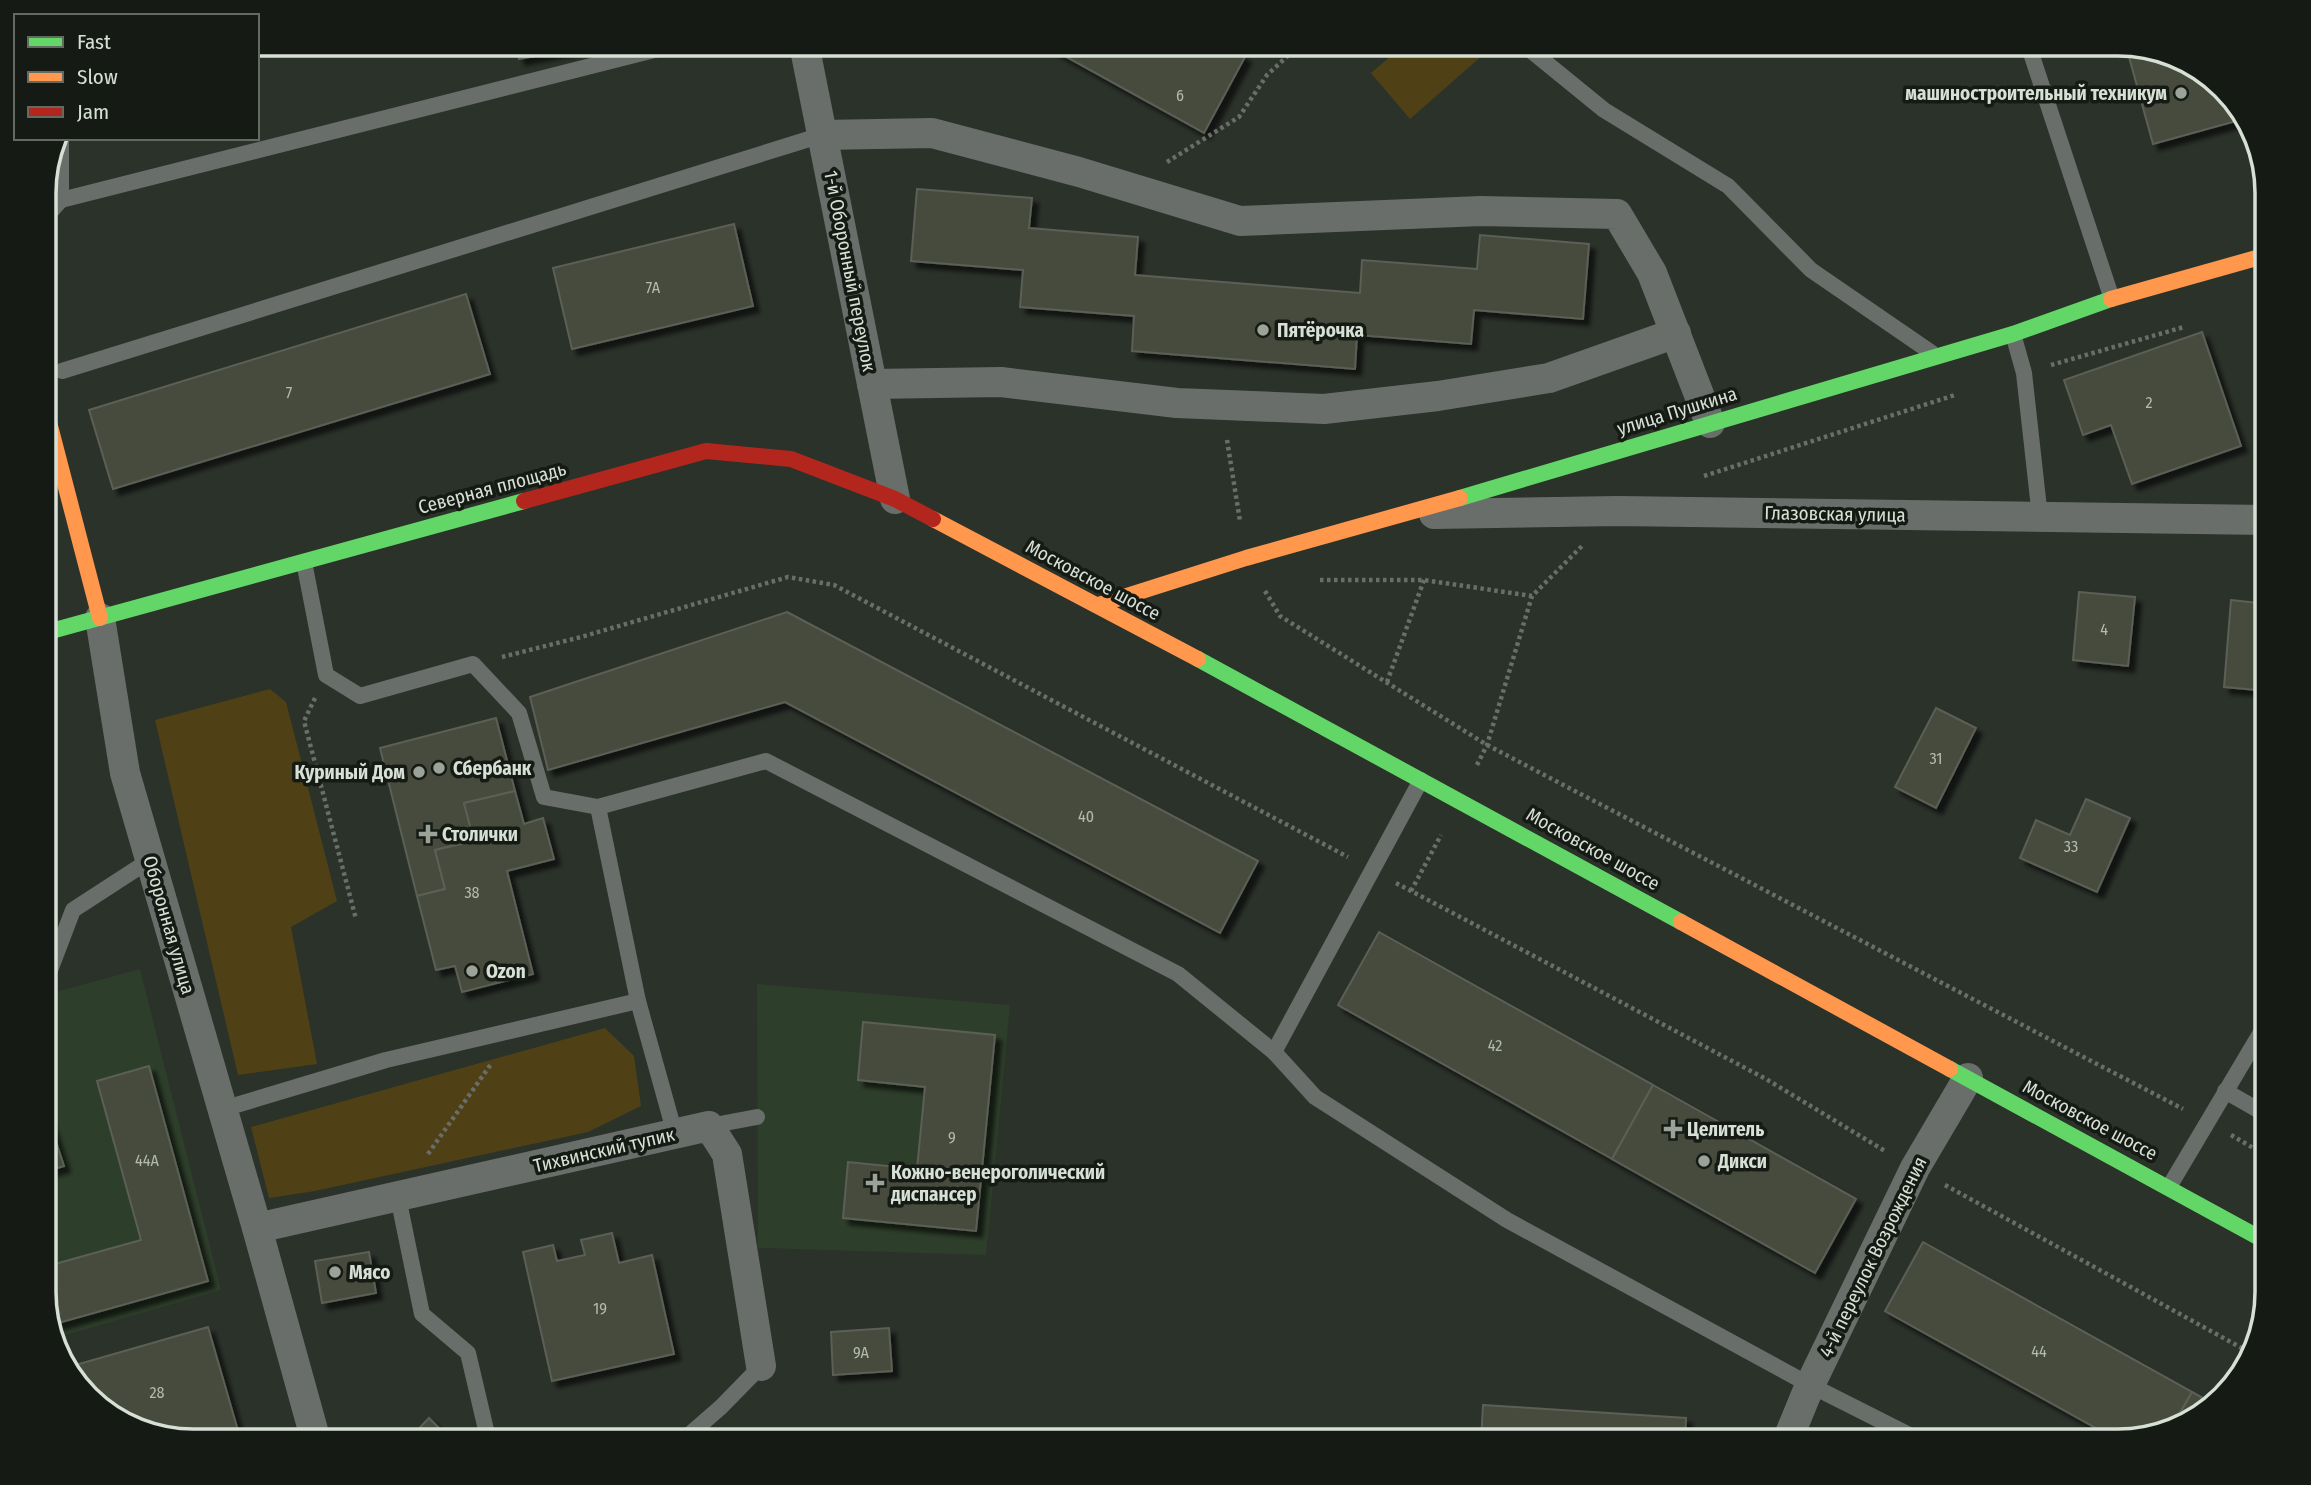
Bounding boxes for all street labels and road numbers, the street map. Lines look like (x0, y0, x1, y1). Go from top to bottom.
street label: 1-й Оборонный переулок (819, 169, 881, 374)
street label: улица Пушкина (1614, 382, 1740, 440)
street label: Северная площадь (416, 457, 569, 519)
street label: Глазовская улица (1764, 501, 1906, 527)
street label: Московское шоссе (1022, 535, 1164, 625)
street label: Московское шоссе (1522, 803, 1664, 895)
street label: Оборонная улица (138, 853, 200, 997)
street label: Московское шоссе (2019, 1075, 2161, 1165)
street label: Тихвинский тупик (531, 1123, 677, 1177)
street label: 4-й переулок Возрождения (1814, 1153, 1932, 1361)

